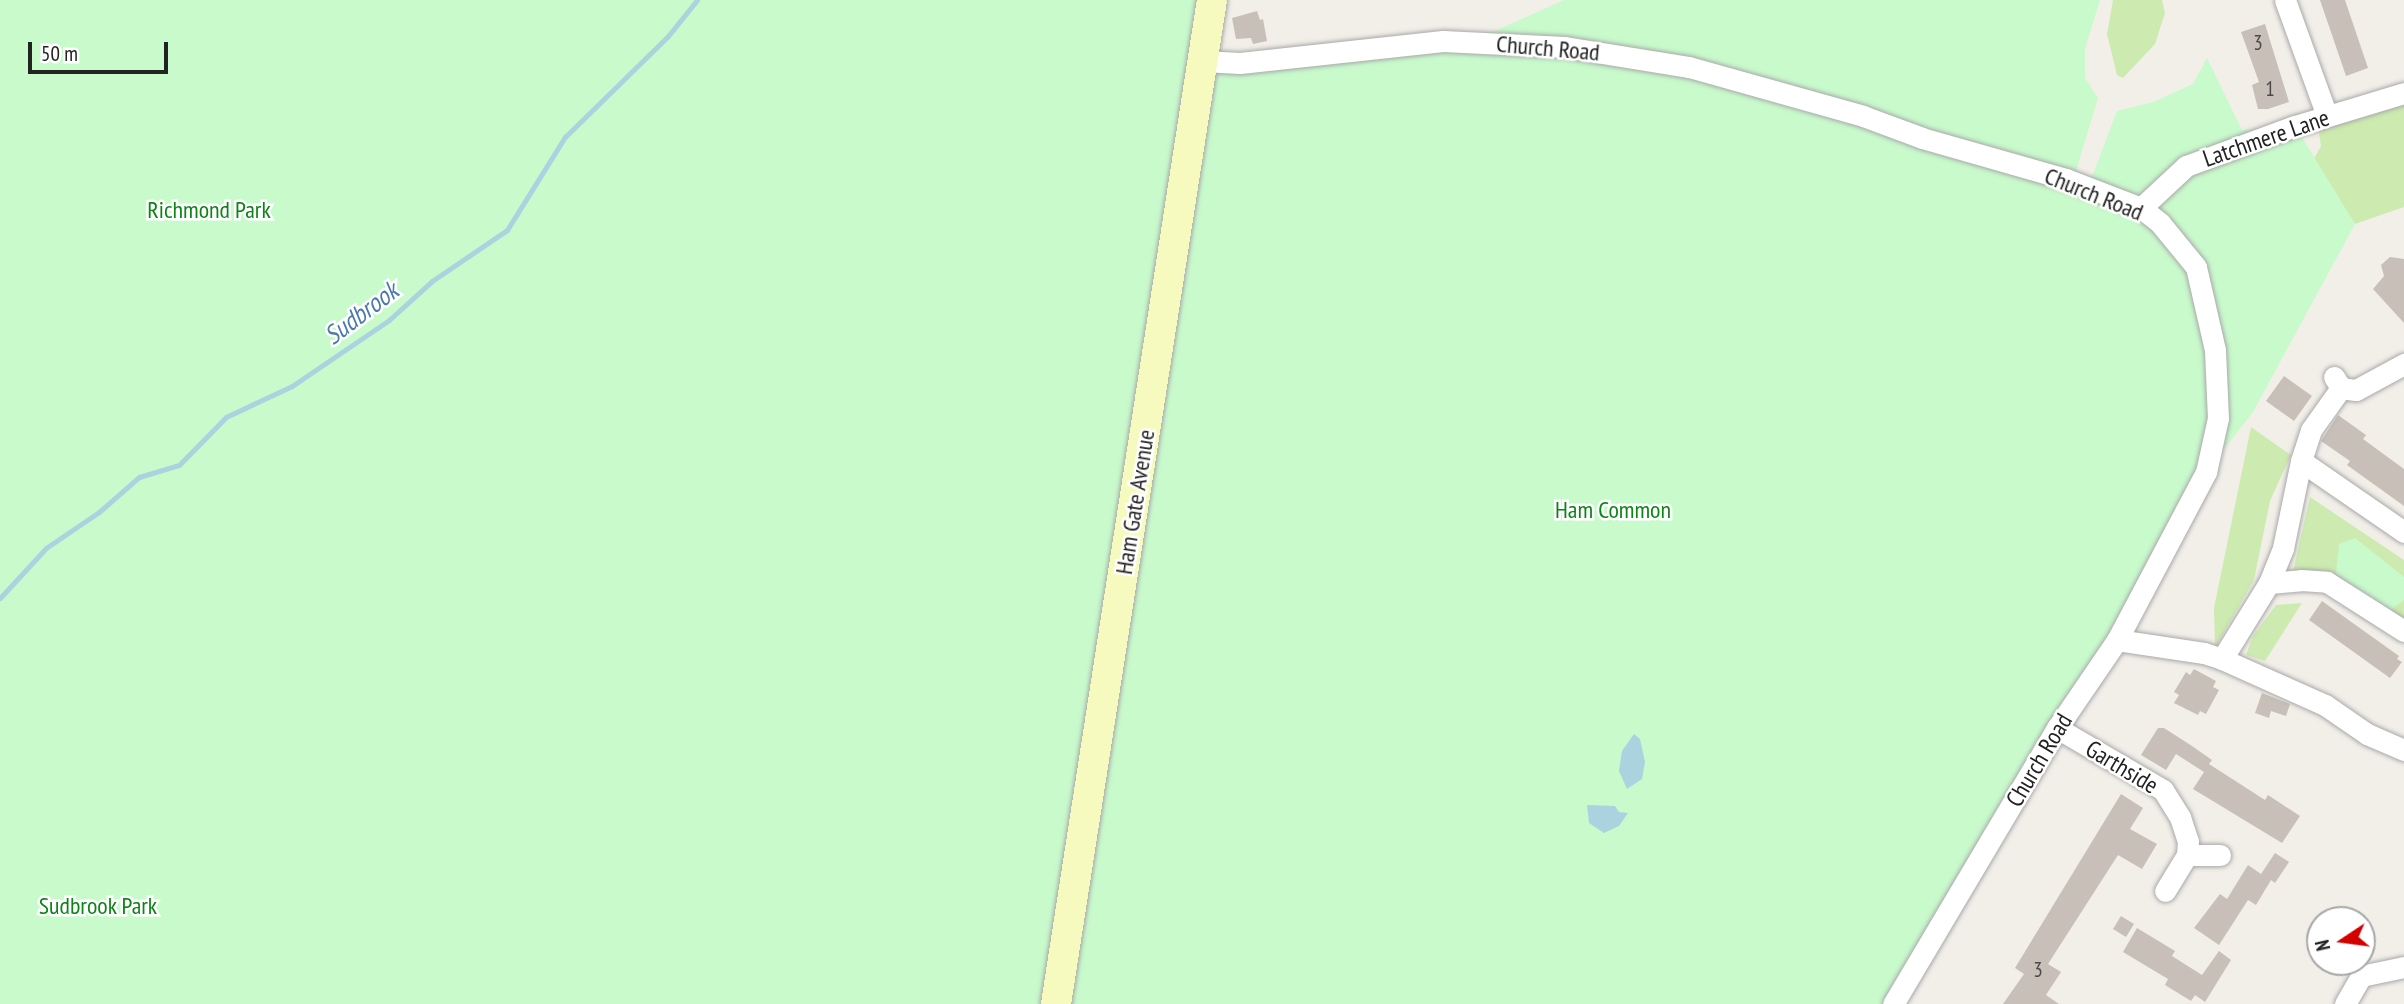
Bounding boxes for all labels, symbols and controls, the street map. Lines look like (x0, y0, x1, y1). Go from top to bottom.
scale bar (32, 28, 172, 72)
street label: Church Road (1495, 29, 1601, 67)
house number: 3 (2253, 30, 2263, 56)
text: 50 m (41, 40, 78, 67)
house number: 1 (2265, 76, 2275, 102)
street label: Latchmere Lane (2199, 103, 2333, 173)
street label: Church Road (2041, 161, 2147, 227)
park label: Richmond Park (147, 196, 271, 224)
water label: Sudbrook (318, 275, 404, 351)
street label: Ham Gate Avenue (1109, 427, 1161, 577)
park label: Ham Common (1555, 496, 1671, 524)
street label: Church Road (2000, 708, 2078, 812)
street label: Garthside (2081, 734, 2163, 800)
park label: Sudbrook Park (39, 892, 157, 920)
north arrow (2306, 906, 2376, 976)
text: N (2310, 938, 2335, 953)
house number: 3 (2033, 957, 2043, 983)

